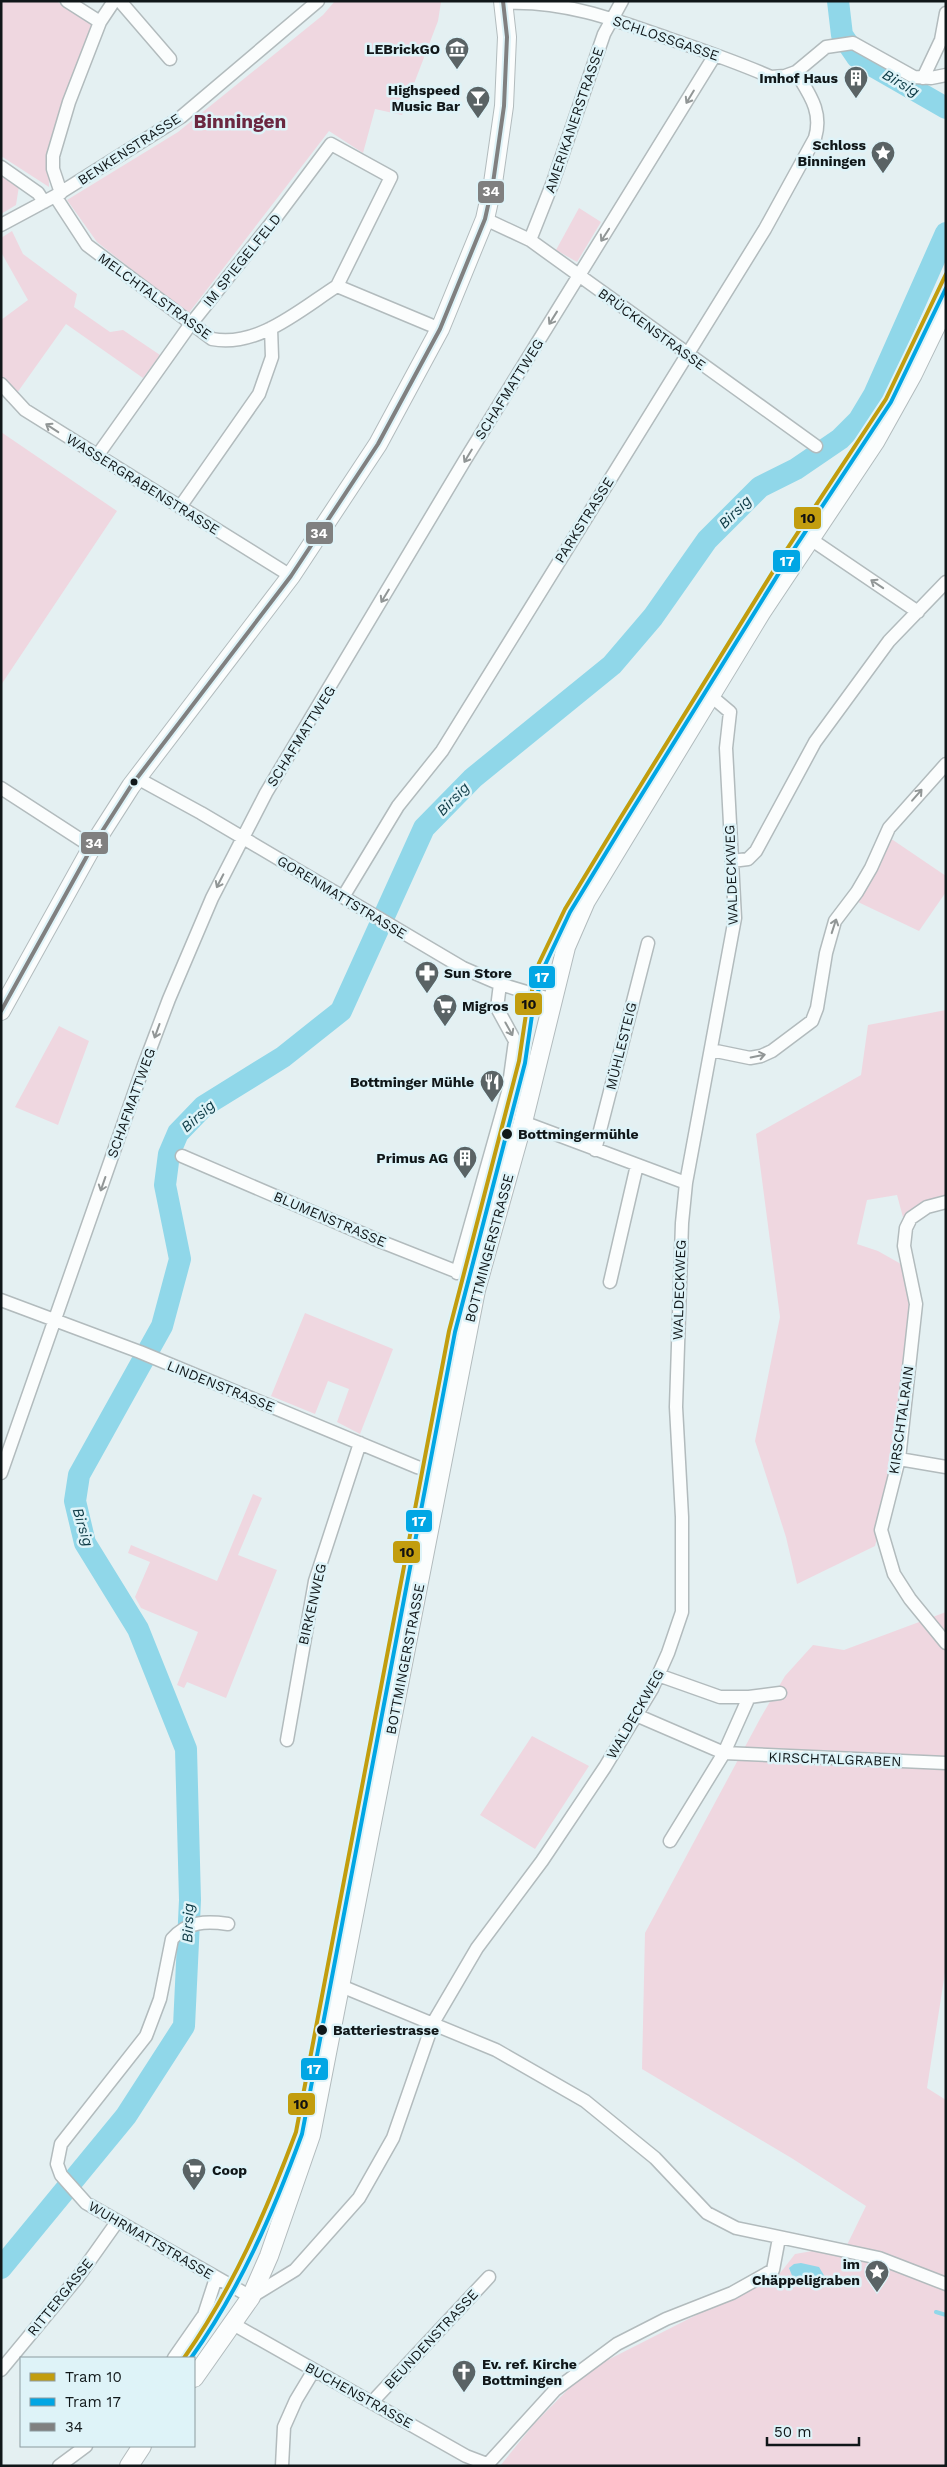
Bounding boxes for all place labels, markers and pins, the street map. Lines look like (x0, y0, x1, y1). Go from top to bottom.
museum icon: LEBrickGO (444, 36, 470, 70)
place label: LEBrickGO (366, 41, 440, 57)
building icon: Imhof Haus (843, 65, 869, 99)
place label: Imhof Haus (759, 70, 839, 86)
place label: Highspeed Music Bar (388, 82, 460, 114)
bar icon: Highspeed Music Bar (465, 85, 491, 119)
place label: Schloss Binningen (798, 137, 867, 169)
place icon: Schloss Binningen (870, 140, 896, 174)
unlabelled marker (129, 777, 139, 787)
pharmacy icon: Sun Store (414, 960, 440, 994)
place label: Sun Store (444, 965, 512, 981)
supermarket icon: Migros (432, 993, 458, 1027)
place label: Migros (462, 998, 509, 1014)
restaurant icon: Bottminger Mühle (479, 1069, 505, 1103)
place label: Bottminger Mühle (350, 1074, 474, 1090)
place label: Bottmingermühle (518, 1126, 639, 1142)
marker: Bottmingermühle (500, 1127, 514, 1141)
building icon: Primus AG (452, 1145, 478, 1179)
place label: Primus AG (376, 1150, 448, 1166)
place label: Batteriestrasse (333, 2022, 439, 2038)
marker: Batteriestrasse (315, 2023, 329, 2037)
supermarket icon: Coop (181, 2157, 207, 2191)
place label: Coop (212, 2162, 247, 2178)
place label: im Chäppeligraben (752, 2256, 860, 2288)
place icon: im Chäppeligraben (864, 2259, 890, 2293)
place label: Ev. ref. Kirche Bottmingen (482, 2356, 577, 2388)
church icon: Ev. ref. Kirche Bottmingen (451, 2359, 477, 2393)

